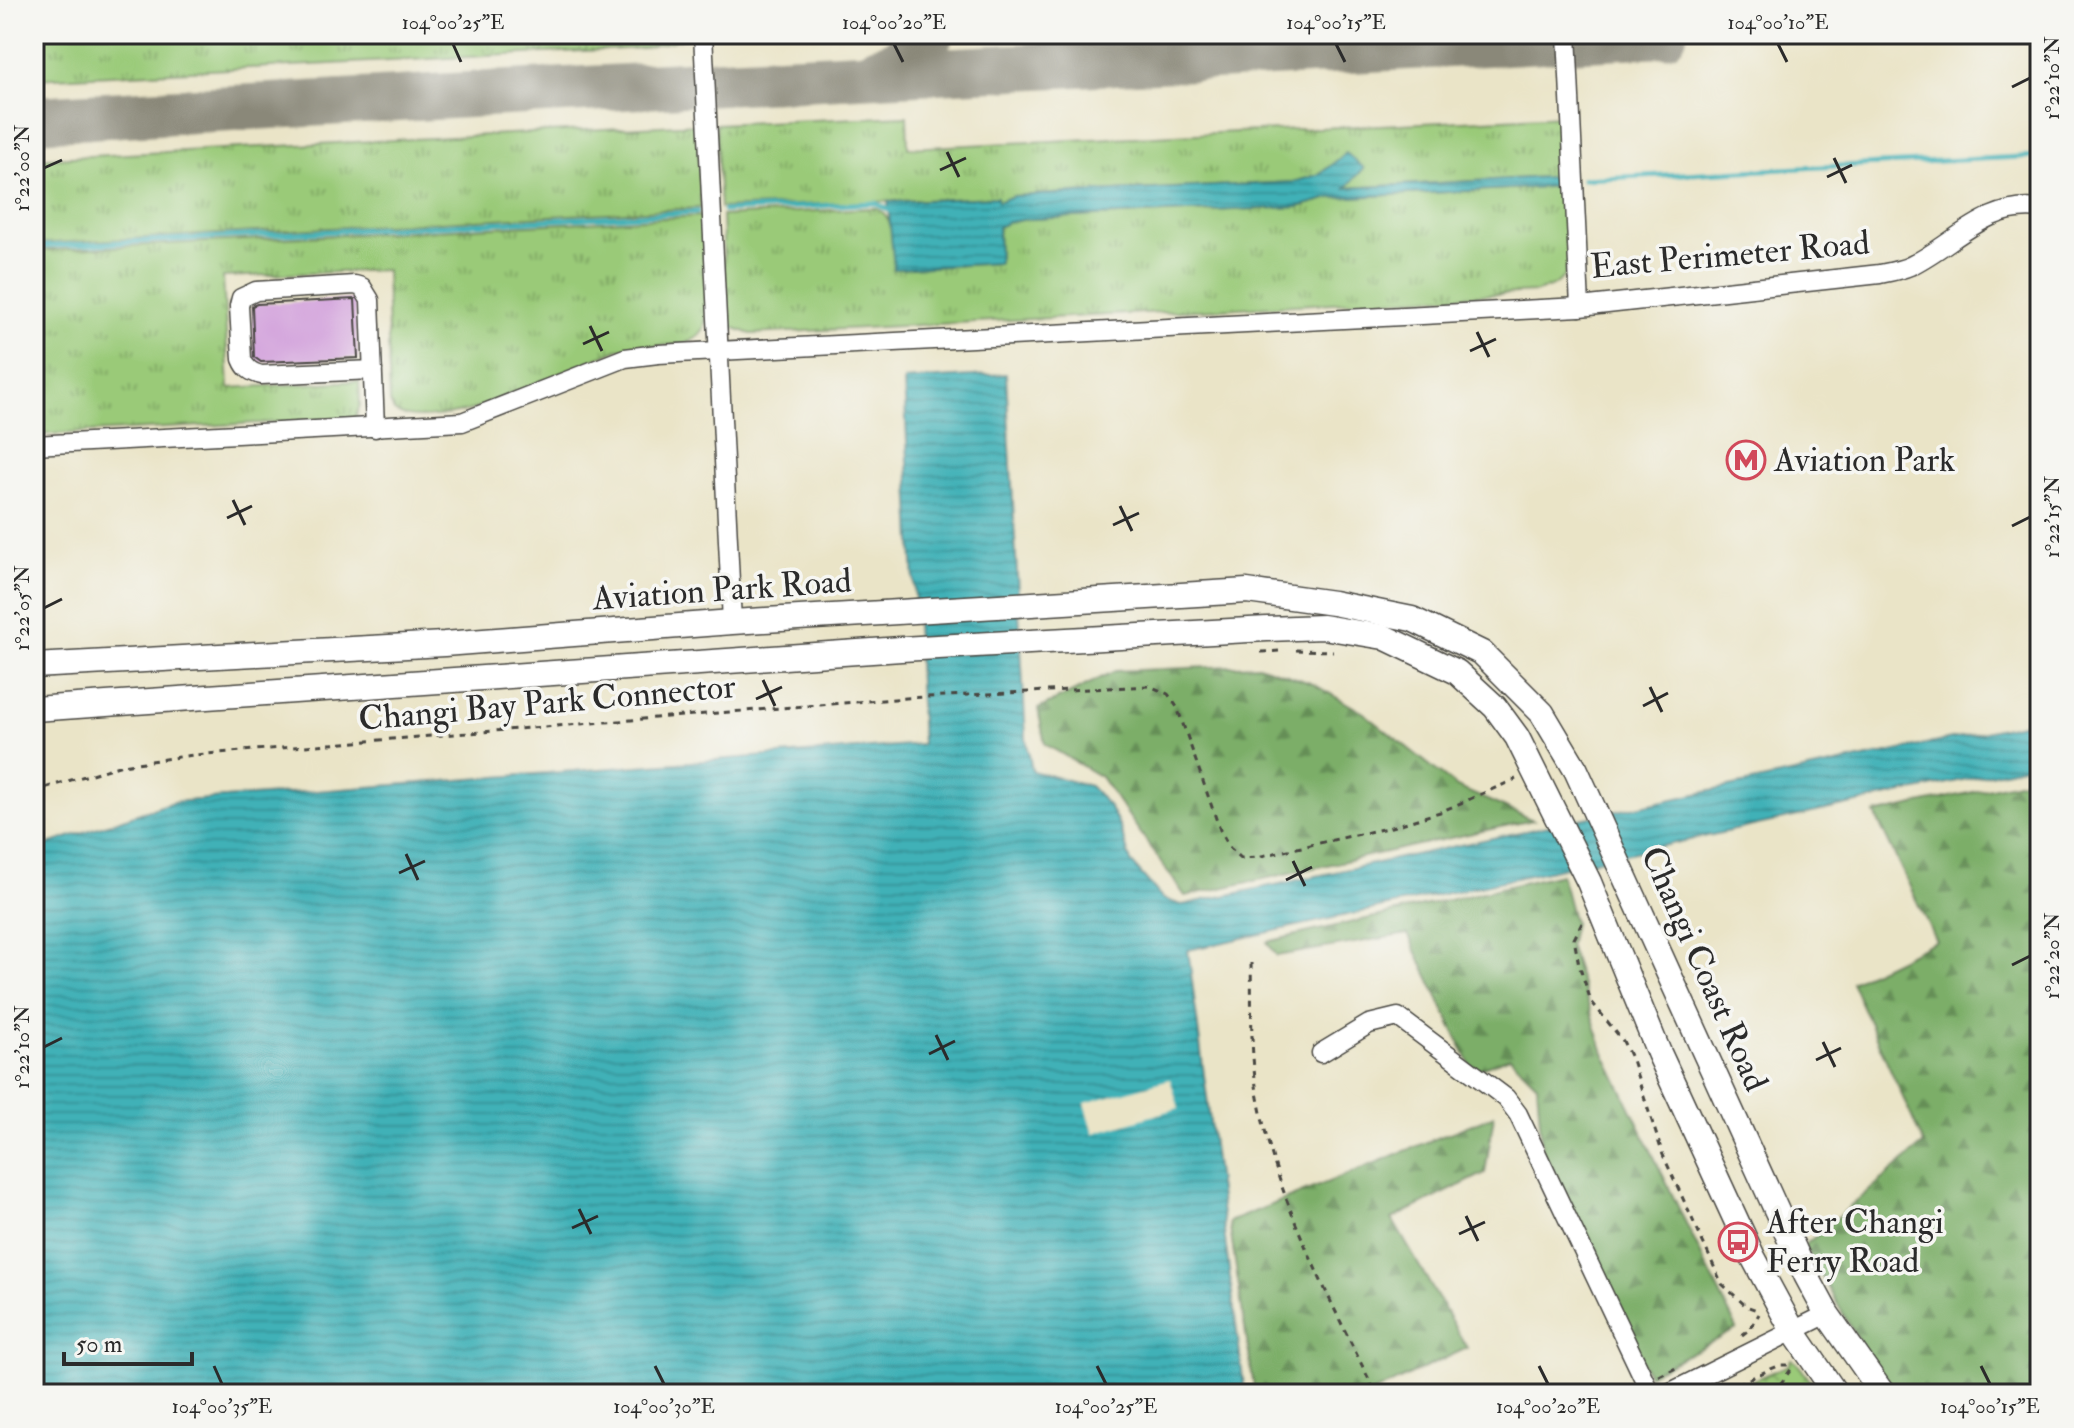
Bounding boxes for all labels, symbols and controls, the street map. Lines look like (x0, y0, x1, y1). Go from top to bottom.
text: 104°00'25"E (402, 10, 504, 35)
text: 104°00'20"E (842, 10, 946, 35)
text: 104°00'15"E (1286, 10, 1386, 35)
text: 104°00'10"E (1727, 10, 1829, 35)
text: 1°22'10"N (2040, 36, 2065, 120)
text: 1°22'00"N (10, 125, 35, 211)
street label: East Perimeter Road (1589, 221, 1872, 289)
metro station icon: Aviation Park (1725, 439, 1767, 481)
place label: Aviation Park (1773, 439, 1955, 482)
text: 1°22'15"N (2040, 476, 2065, 558)
street label: Aviation Park Road (590, 559, 853, 621)
text: 1°22'05"N (10, 565, 35, 651)
street label: Changi Bay Park Connector (357, 665, 738, 741)
street label: Changi Coast Road (1631, 840, 1777, 1098)
text: 1°22'20"N (2040, 913, 2065, 999)
text: 1°22'10"N (10, 1005, 35, 1089)
place label: After Changi Ferry Road (1765, 1201, 1944, 1283)
bus stop icon: After Changi Ferry Road (1717, 1221, 1759, 1263)
scale bar (64, 1316, 192, 1366)
text: 50 m (76, 1329, 123, 1360)
text: 104°00'35"E (172, 1394, 272, 1419)
text: 104°00'30"E (613, 1394, 715, 1419)
text: 104°00'25"E (1055, 1394, 1157, 1419)
text: 104°00'20"E (1496, 1394, 1600, 1419)
text: 104°00'15"E (1940, 1394, 2040, 1419)

